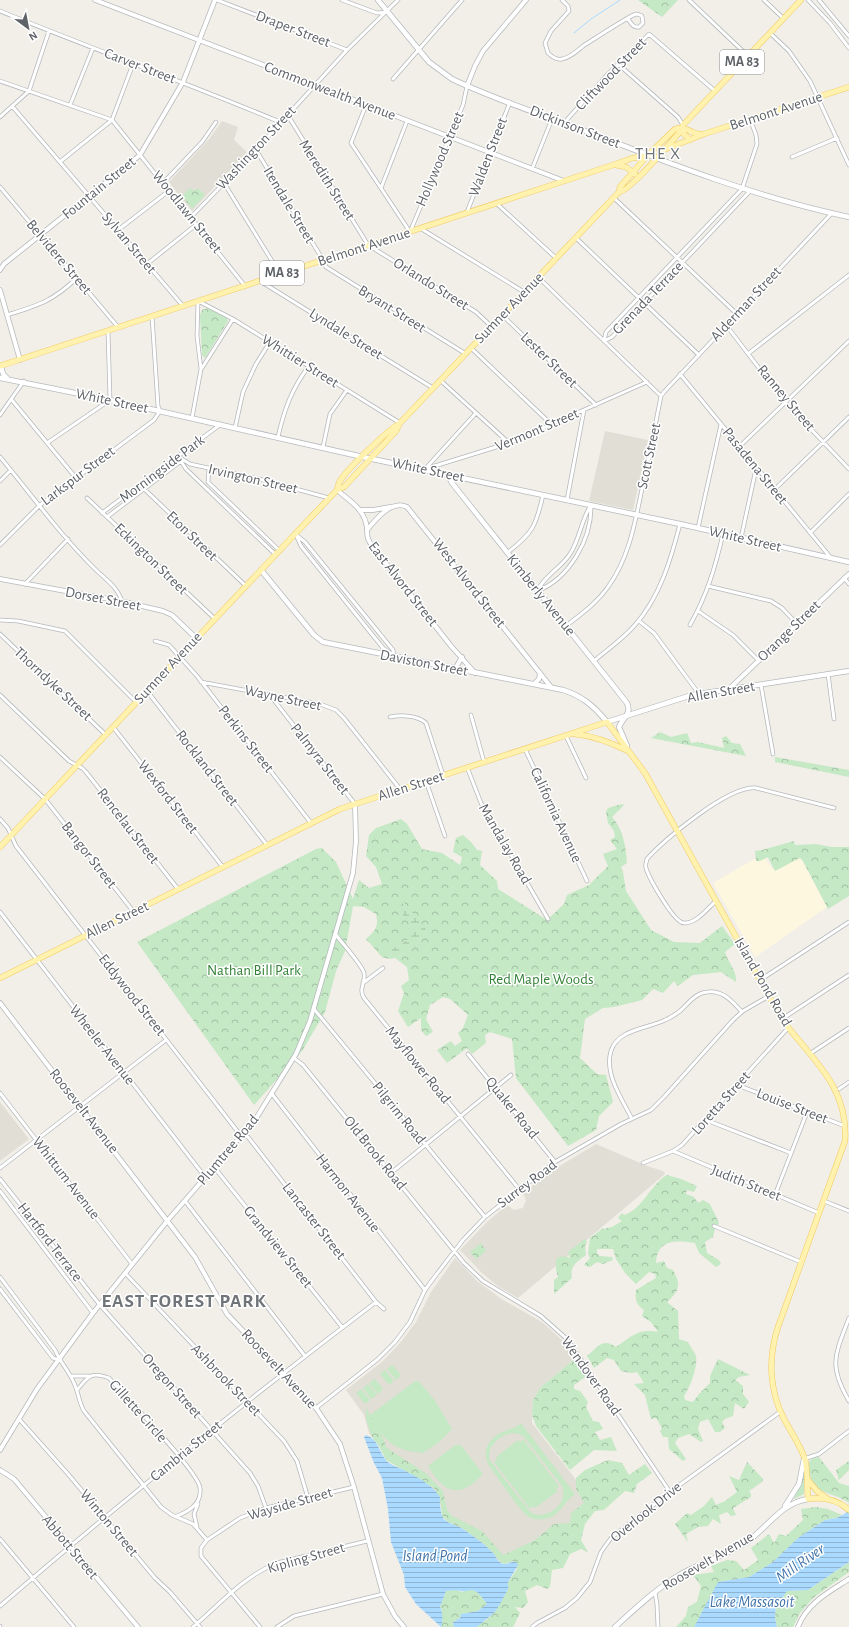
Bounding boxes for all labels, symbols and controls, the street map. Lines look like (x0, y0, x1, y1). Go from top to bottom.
north arrow (8, 8, 48, 48)
street label: Draper Street (254, 8, 333, 50)
text: N (27, 29, 39, 43)
street label: Cliftwood Street (573, 35, 649, 113)
street label: Carver Street (102, 46, 178, 87)
road number: MA 83 (720, 50, 764, 74)
street label: Commonwealth Avenue (262, 59, 398, 123)
street label: Belmont Avenue (728, 89, 824, 133)
street label: Washington Street (213, 103, 299, 193)
street label: Dickinson Street (528, 103, 623, 151)
street label: Hollywood Street (413, 109, 467, 209)
street label: Walden Street (466, 115, 510, 199)
street label: Meredith Street (296, 137, 358, 223)
district label: THE X (635, 145, 681, 162)
street label: Fountain Street (60, 154, 139, 222)
street label: Itendale Street (260, 164, 318, 246)
street label: Woodlawn Street (149, 168, 225, 256)
street label: Sylvan Street (99, 209, 159, 277)
street label: Belvidere Street (23, 217, 95, 297)
street label: Belmont Avenue (316, 225, 412, 269)
street label: Orlando Street (391, 255, 471, 313)
street label: Grenada Terrace (610, 259, 686, 337)
road number: MA 83 (260, 261, 304, 285)
street label: Alderman Street (708, 264, 784, 344)
street label: Sumner Avenue (472, 270, 546, 346)
street label: Bryant Street (356, 282, 428, 336)
street label: Lyndale Street (307, 306, 385, 362)
street label: Lester Street (518, 329, 580, 391)
street label: Whittier Street (259, 331, 341, 391)
street label: Ranney Street (754, 362, 818, 434)
street label: White Street (74, 386, 150, 416)
street label: Vermont Street (493, 406, 581, 454)
street label: Scott Street (635, 421, 663, 490)
street label: Pasadena Street (720, 425, 791, 507)
street label: Morningside Park (117, 432, 207, 506)
street label: Larkspur Street (38, 443, 118, 508)
street label: White Street (390, 455, 466, 485)
street label: Irvington Street (207, 461, 299, 497)
street label: Eton Street (164, 508, 220, 564)
street label: Eckington Street (111, 520, 191, 598)
street label: White Street (707, 523, 783, 555)
street label: West Alvord Street (430, 536, 508, 631)
street label: East Alvord Street (365, 539, 441, 629)
street label: Kimberly Avenue (504, 552, 578, 638)
street label: Dorset Street (64, 584, 142, 614)
street label: Orange Street (755, 597, 823, 664)
street label: Sumner Avenue (131, 629, 205, 707)
street label: Thorndyke Street (11, 644, 95, 724)
street label: Daviston Street (379, 647, 469, 679)
street label: Allen Street (686, 679, 756, 705)
street label: Wayne Street (243, 683, 323, 714)
street label: Perkins Street (215, 703, 277, 775)
street label: Palmyra Street (288, 721, 352, 798)
street label: Rockland Street (173, 727, 241, 809)
street label: Wexford Street (135, 758, 201, 836)
street label: California Avenue (527, 765, 585, 865)
street label: Allen Street (376, 768, 446, 804)
street label: Rencelau Street (94, 785, 162, 867)
street label: Mandalay Road (476, 801, 534, 887)
street label: Bangor Street (59, 819, 120, 891)
street label: Allen Street (83, 898, 151, 942)
street label: Island Pond Road (732, 935, 795, 1029)
street label: Eddywood Street (96, 951, 169, 1039)
park label: Nathan Bill Park (207, 963, 301, 978)
park label: Red Maple Woods (488, 972, 594, 987)
street label: Wheeler Avenue (66, 1002, 138, 1088)
street label: Mayflower Road (382, 1024, 454, 1107)
street label: Roosevelt Avenue (46, 1066, 122, 1156)
street label: Loretta Street (689, 1068, 753, 1137)
street label: Quaker Road (483, 1074, 542, 1142)
street label: Pilgrim Road (369, 1079, 429, 1147)
street label: Louise Street (754, 1086, 830, 1127)
street label: Plumtree Road (194, 1112, 262, 1188)
street label: Old Brook Road (341, 1113, 409, 1193)
street label: Whittum Avenue (29, 1134, 103, 1222)
street label: Harmon Avenue (313, 1151, 383, 1235)
street label: Surrey Road (495, 1157, 560, 1211)
street label: Judith Street (709, 1162, 783, 1204)
street label: Lancaster Street (279, 1180, 349, 1262)
street label: Hartford Terrace (15, 1200, 85, 1284)
street label: Grandview Street (241, 1203, 316, 1291)
district label: EAST FOREST PARK (101, 1292, 267, 1311)
street label: Roosevelt Avenue (238, 1326, 320, 1412)
street label: Wendover Road (558, 1334, 624, 1418)
street label: Ashbrook Street (188, 1341, 264, 1419)
street label: Oregon Street (139, 1351, 205, 1421)
street label: Gillette Circle (106, 1377, 170, 1445)
street label: Cambria Street (147, 1418, 225, 1484)
street label: Overlook Drive (608, 1479, 684, 1545)
street label: Wayside Street (246, 1485, 334, 1523)
street label: Winton Street (77, 1487, 141, 1559)
street label: Abbott Street (39, 1512, 101, 1582)
street label: Roosevelt Avenue (660, 1529, 756, 1593)
street label: Kipling Street (266, 1540, 347, 1576)
water label: Mill River (773, 1540, 828, 1585)
water label: Island Pond (402, 1548, 468, 1564)
water label: Lake Massasoit (709, 1594, 795, 1610)

